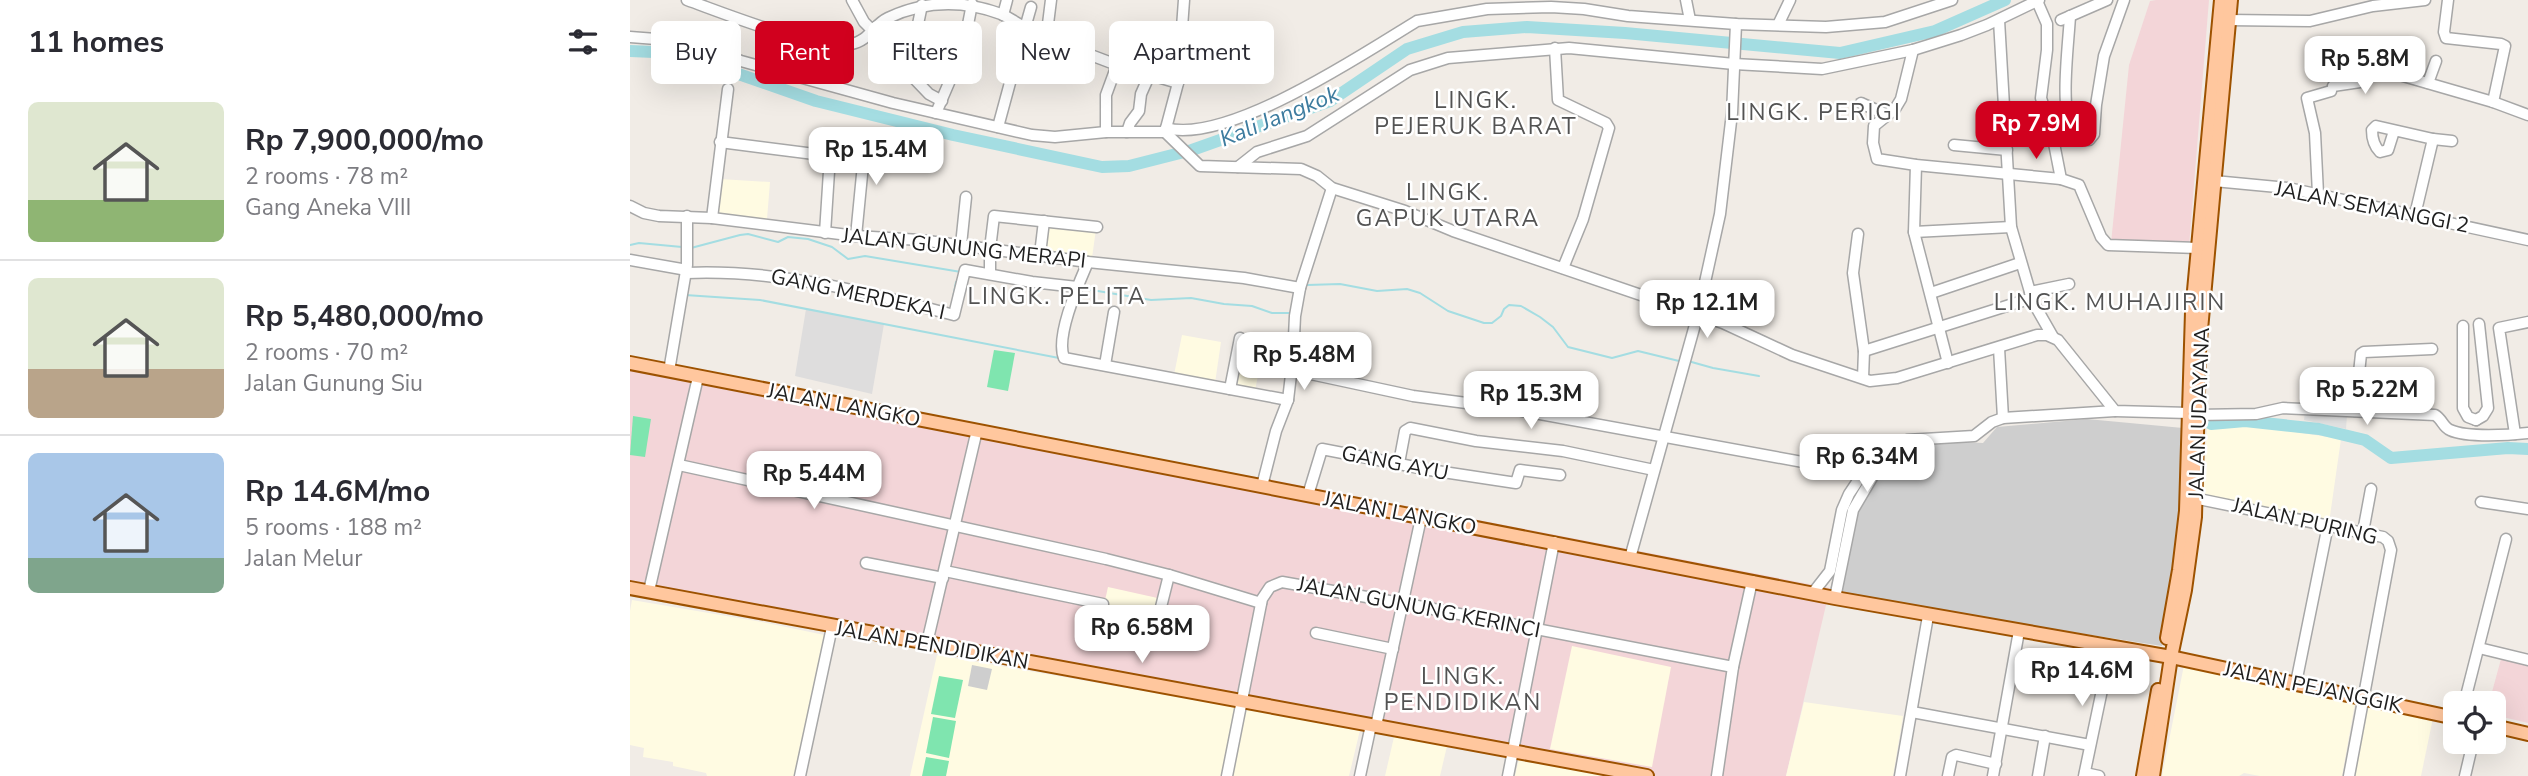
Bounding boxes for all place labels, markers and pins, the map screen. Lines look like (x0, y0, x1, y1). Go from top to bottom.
pin: Rp 5.8M (2300, 36, 2430, 96)
pin: Rp 7.9M (1971, 102, 2101, 161)
pin: Rp 15.4M (804, 128, 948, 187)
pin: Rp 12.1M (1635, 280, 1779, 340)
pin: Rp 5.48M (1232, 332, 1376, 392)
pin: Rp 5.22M (2295, 368, 2439, 427)
pin: Rp 15.3M (1459, 372, 1603, 431)
pin: Rp 6.34M (1795, 434, 1939, 494)
pin: Rp 5.44M (742, 452, 886, 511)
pin: Rp 6.58M (1070, 606, 1214, 665)
pin: Rp 14.6M (2010, 648, 2154, 708)

